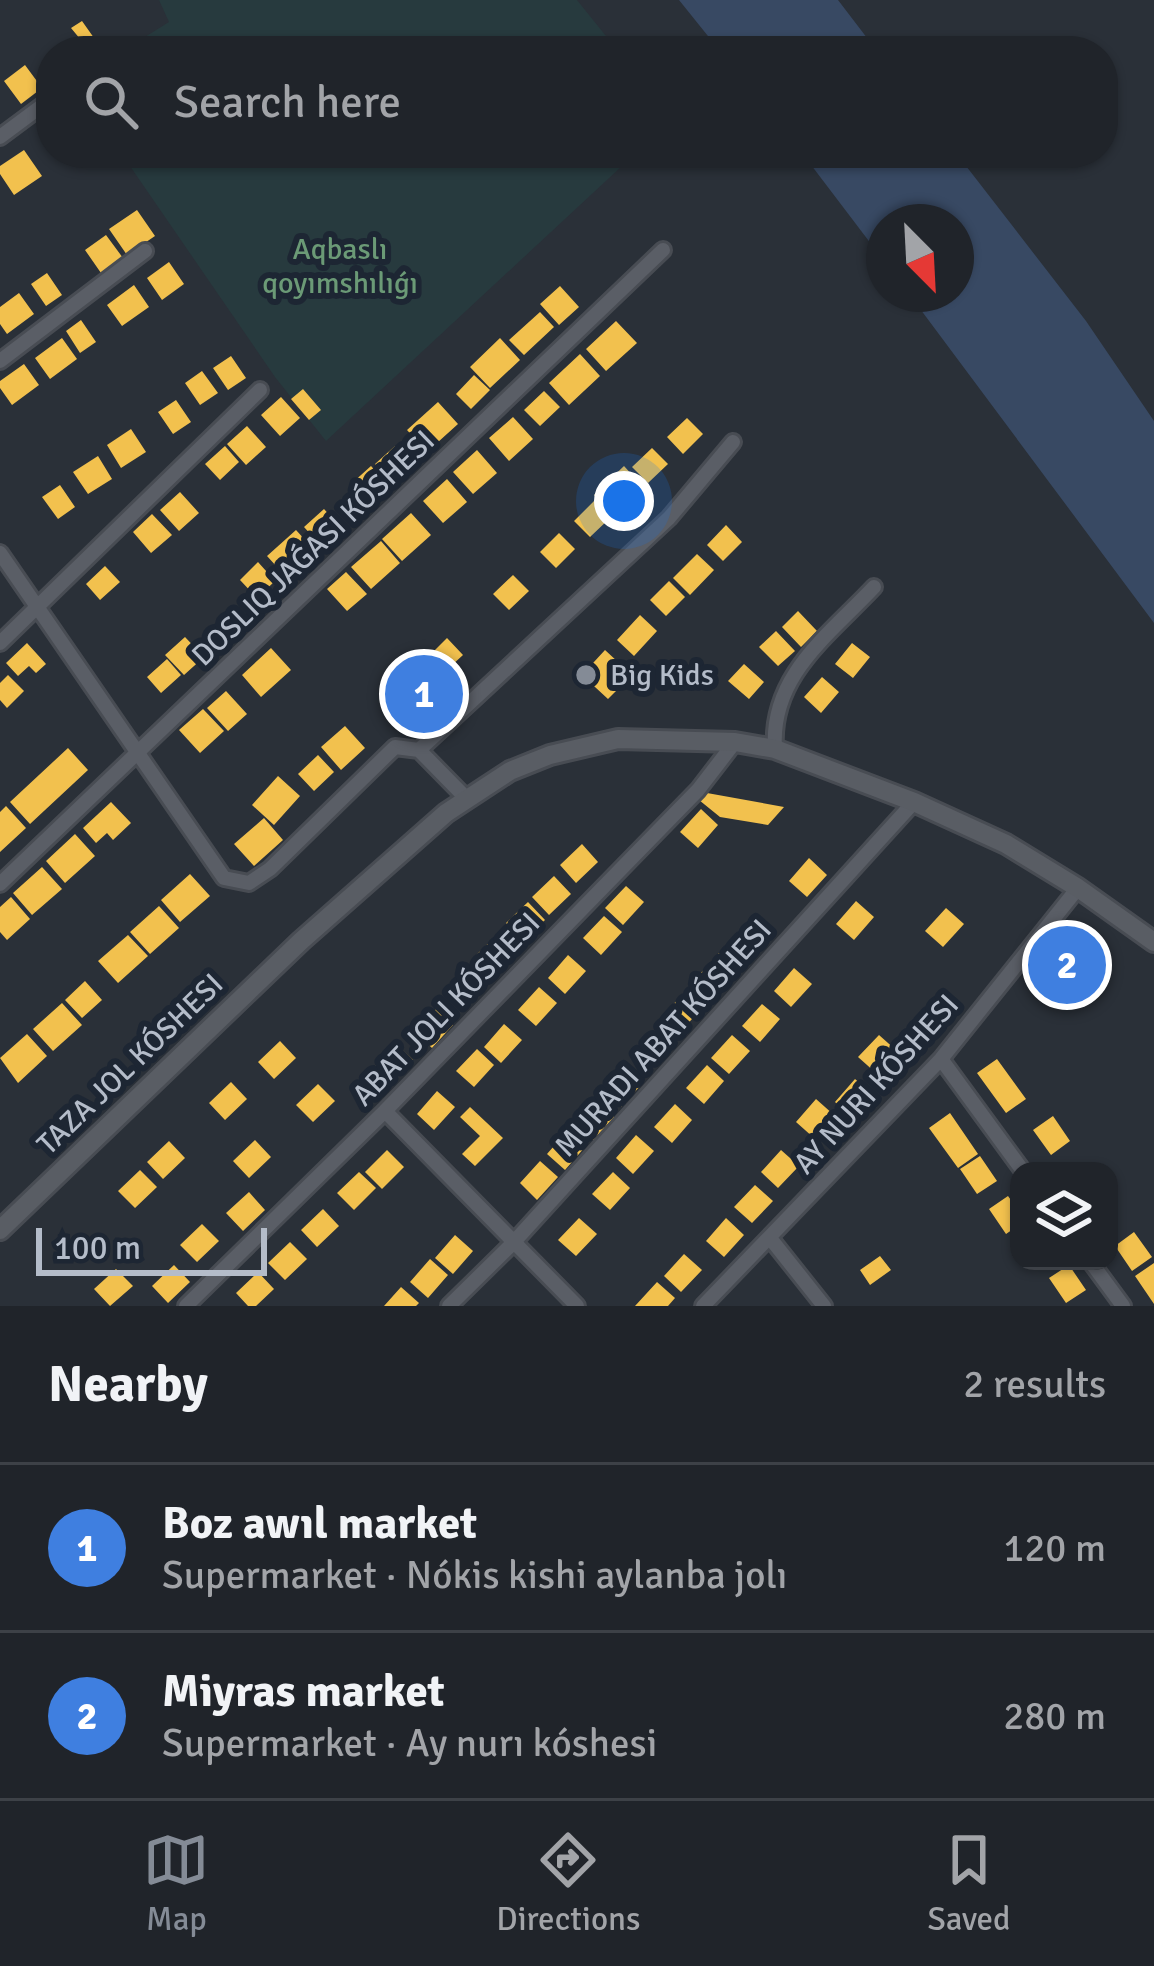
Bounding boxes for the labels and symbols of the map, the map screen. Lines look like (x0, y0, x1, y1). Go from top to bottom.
north arrow (866, 204, 974, 312)
park label: Aqbaslı qoyımshılıǵı (262, 231, 418, 302)
street label: DOSLIQ JAǴASI KÓSHESI (184, 423, 443, 674)
your location (594, 471, 654, 531)
pin: 1 (385, 649, 463, 739)
place label: Big Kids (610, 657, 714, 694)
marker: Big Kids (573, 662, 599, 688)
street label: ABAT JOLI KÓSHESI (345, 905, 548, 1114)
street label: MURADI ABAT KÓSHESI (547, 912, 780, 1165)
pin: 2 (1028, 920, 1106, 1010)
street label: TAZA JOL KÓSHESI (30, 966, 231, 1163)
street label: AY NURI KÓSHESI (786, 987, 967, 1182)
scale bar (36, 1222, 267, 1275)

